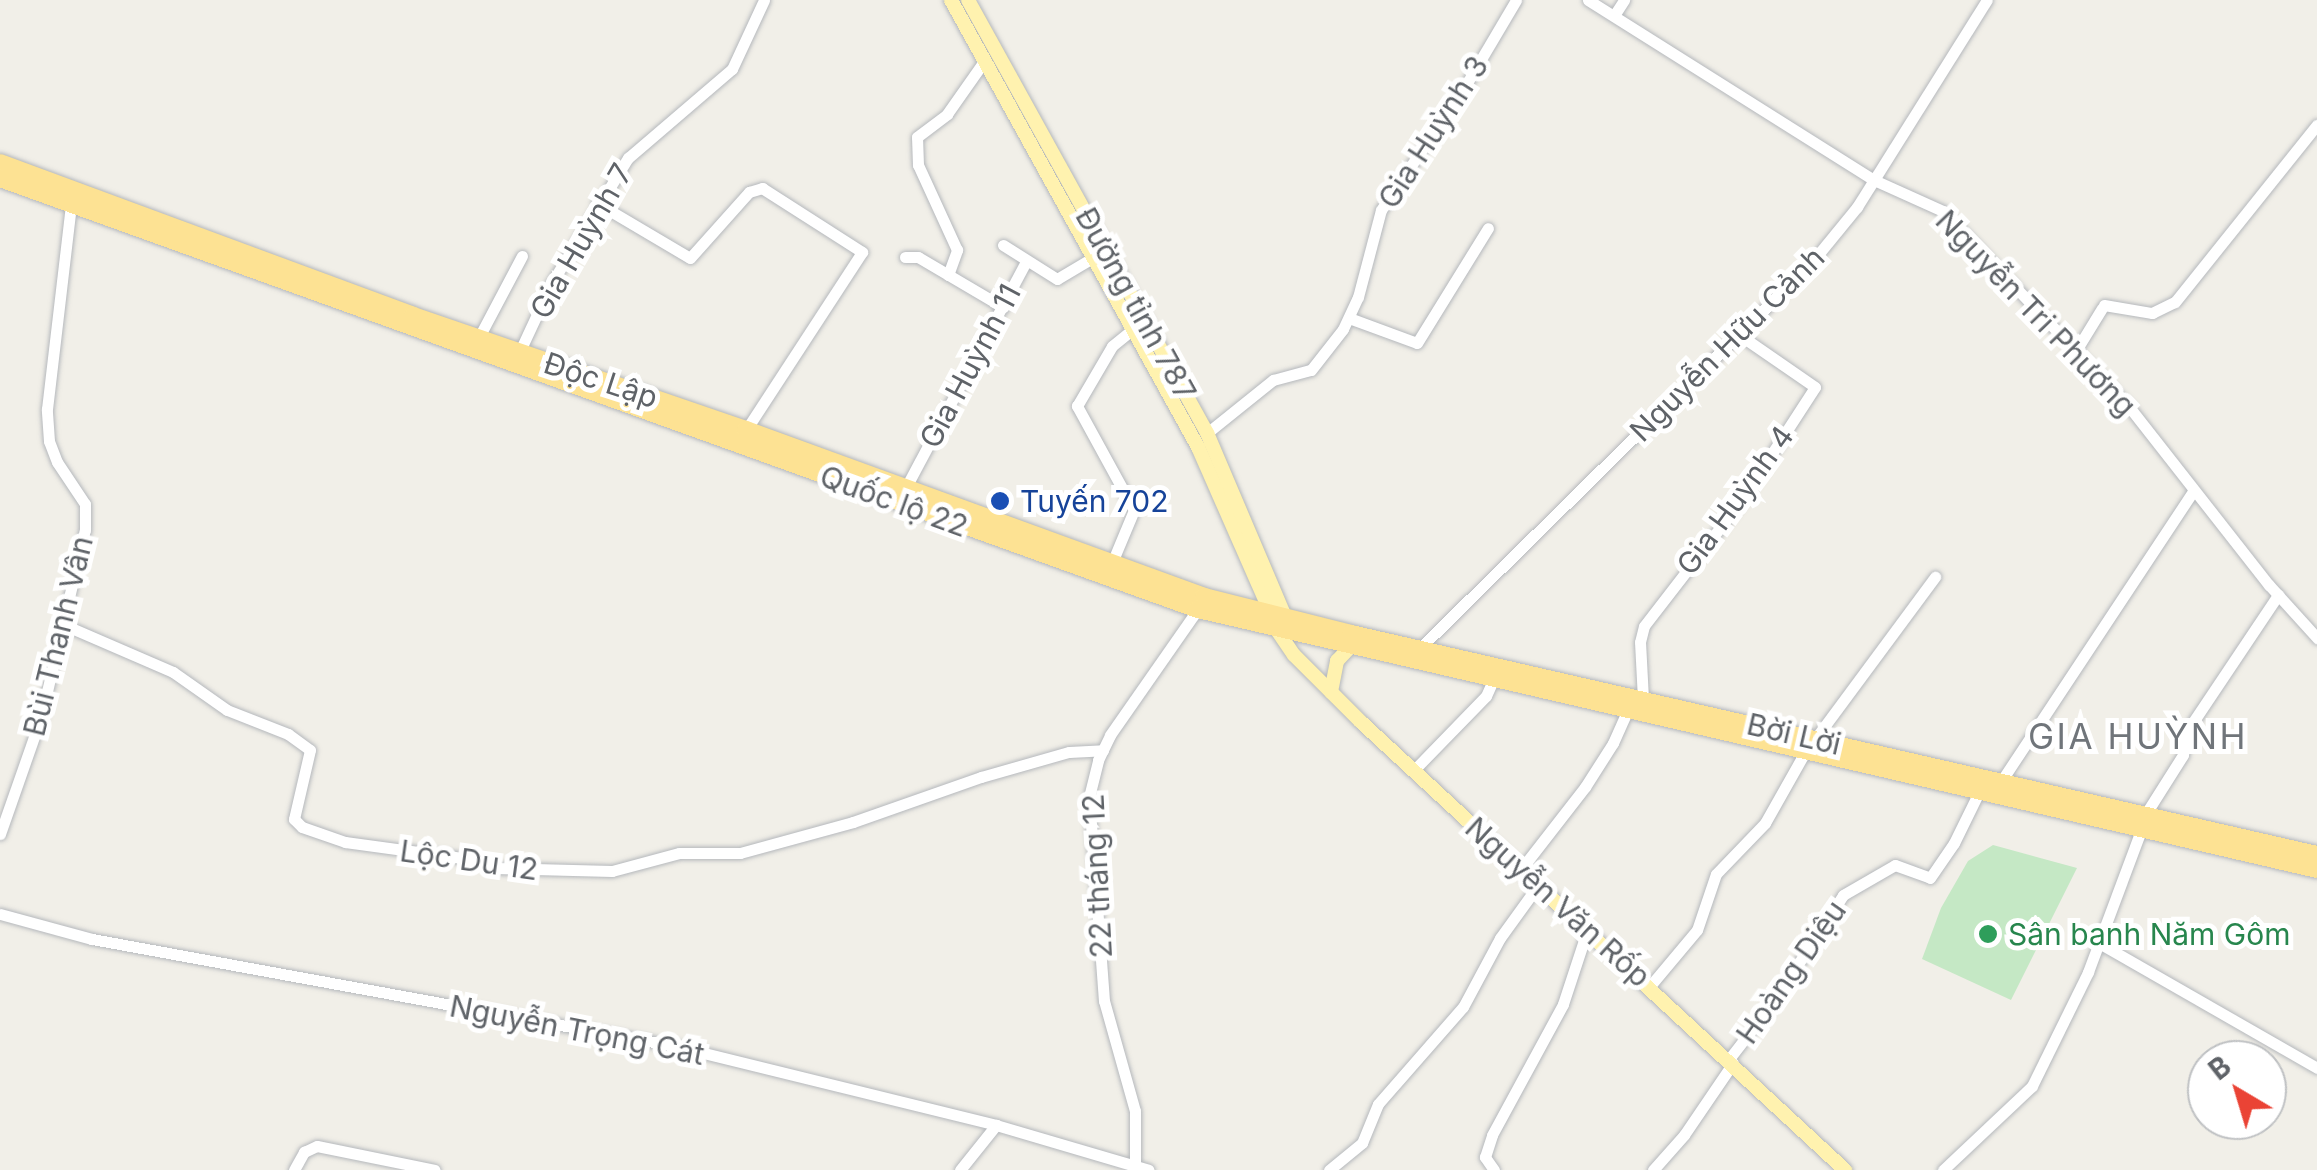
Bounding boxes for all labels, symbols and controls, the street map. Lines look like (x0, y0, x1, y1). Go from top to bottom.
street label: Gia Huỳnh 3 (1370, 49, 1496, 215)
street label: Gia Huỳnh 7 (522, 157, 640, 325)
street label: Đường tỉnh 787 (1068, 201, 1204, 407)
street label: Nguyễn Tri Phương (1928, 203, 2144, 423)
street label: Nguyễn Hữu Cảnh (1622, 239, 1832, 449)
street label: Gia Huỳnh 11 (912, 278, 1028, 454)
street label: Độc Lập (540, 345, 662, 415)
street label: Gia Huỳnh 4 (1669, 419, 1801, 581)
street label: Quốc lộ 22 (815, 458, 973, 544)
place label: Tuyến 702 (1020, 483, 1169, 519)
marker: Tuyến 702 (989, 490, 1011, 512)
street label: Bùi Thanh Vân (16, 532, 100, 740)
street label: Bời Lời (1743, 706, 1845, 762)
district label: GIA HUỲNH (2028, 715, 2248, 757)
street label: 22 tháng 12 (1075, 793, 1119, 959)
street label: Nguyễn Văn Rốp (1458, 810, 1658, 994)
street label: Lộc Du 12 (398, 833, 540, 887)
street label: Hoàng Diệu (1729, 894, 1853, 1050)
place label: Sân banh Năm Gôm (2008, 916, 2290, 952)
marker: Sân banh Năm Gôm (1977, 923, 1999, 945)
street label: Nguyễn Trọng Cát (447, 988, 707, 1072)
north arrow (2187, 1040, 2287, 1140)
text: B (2202, 1049, 2238, 1087)

